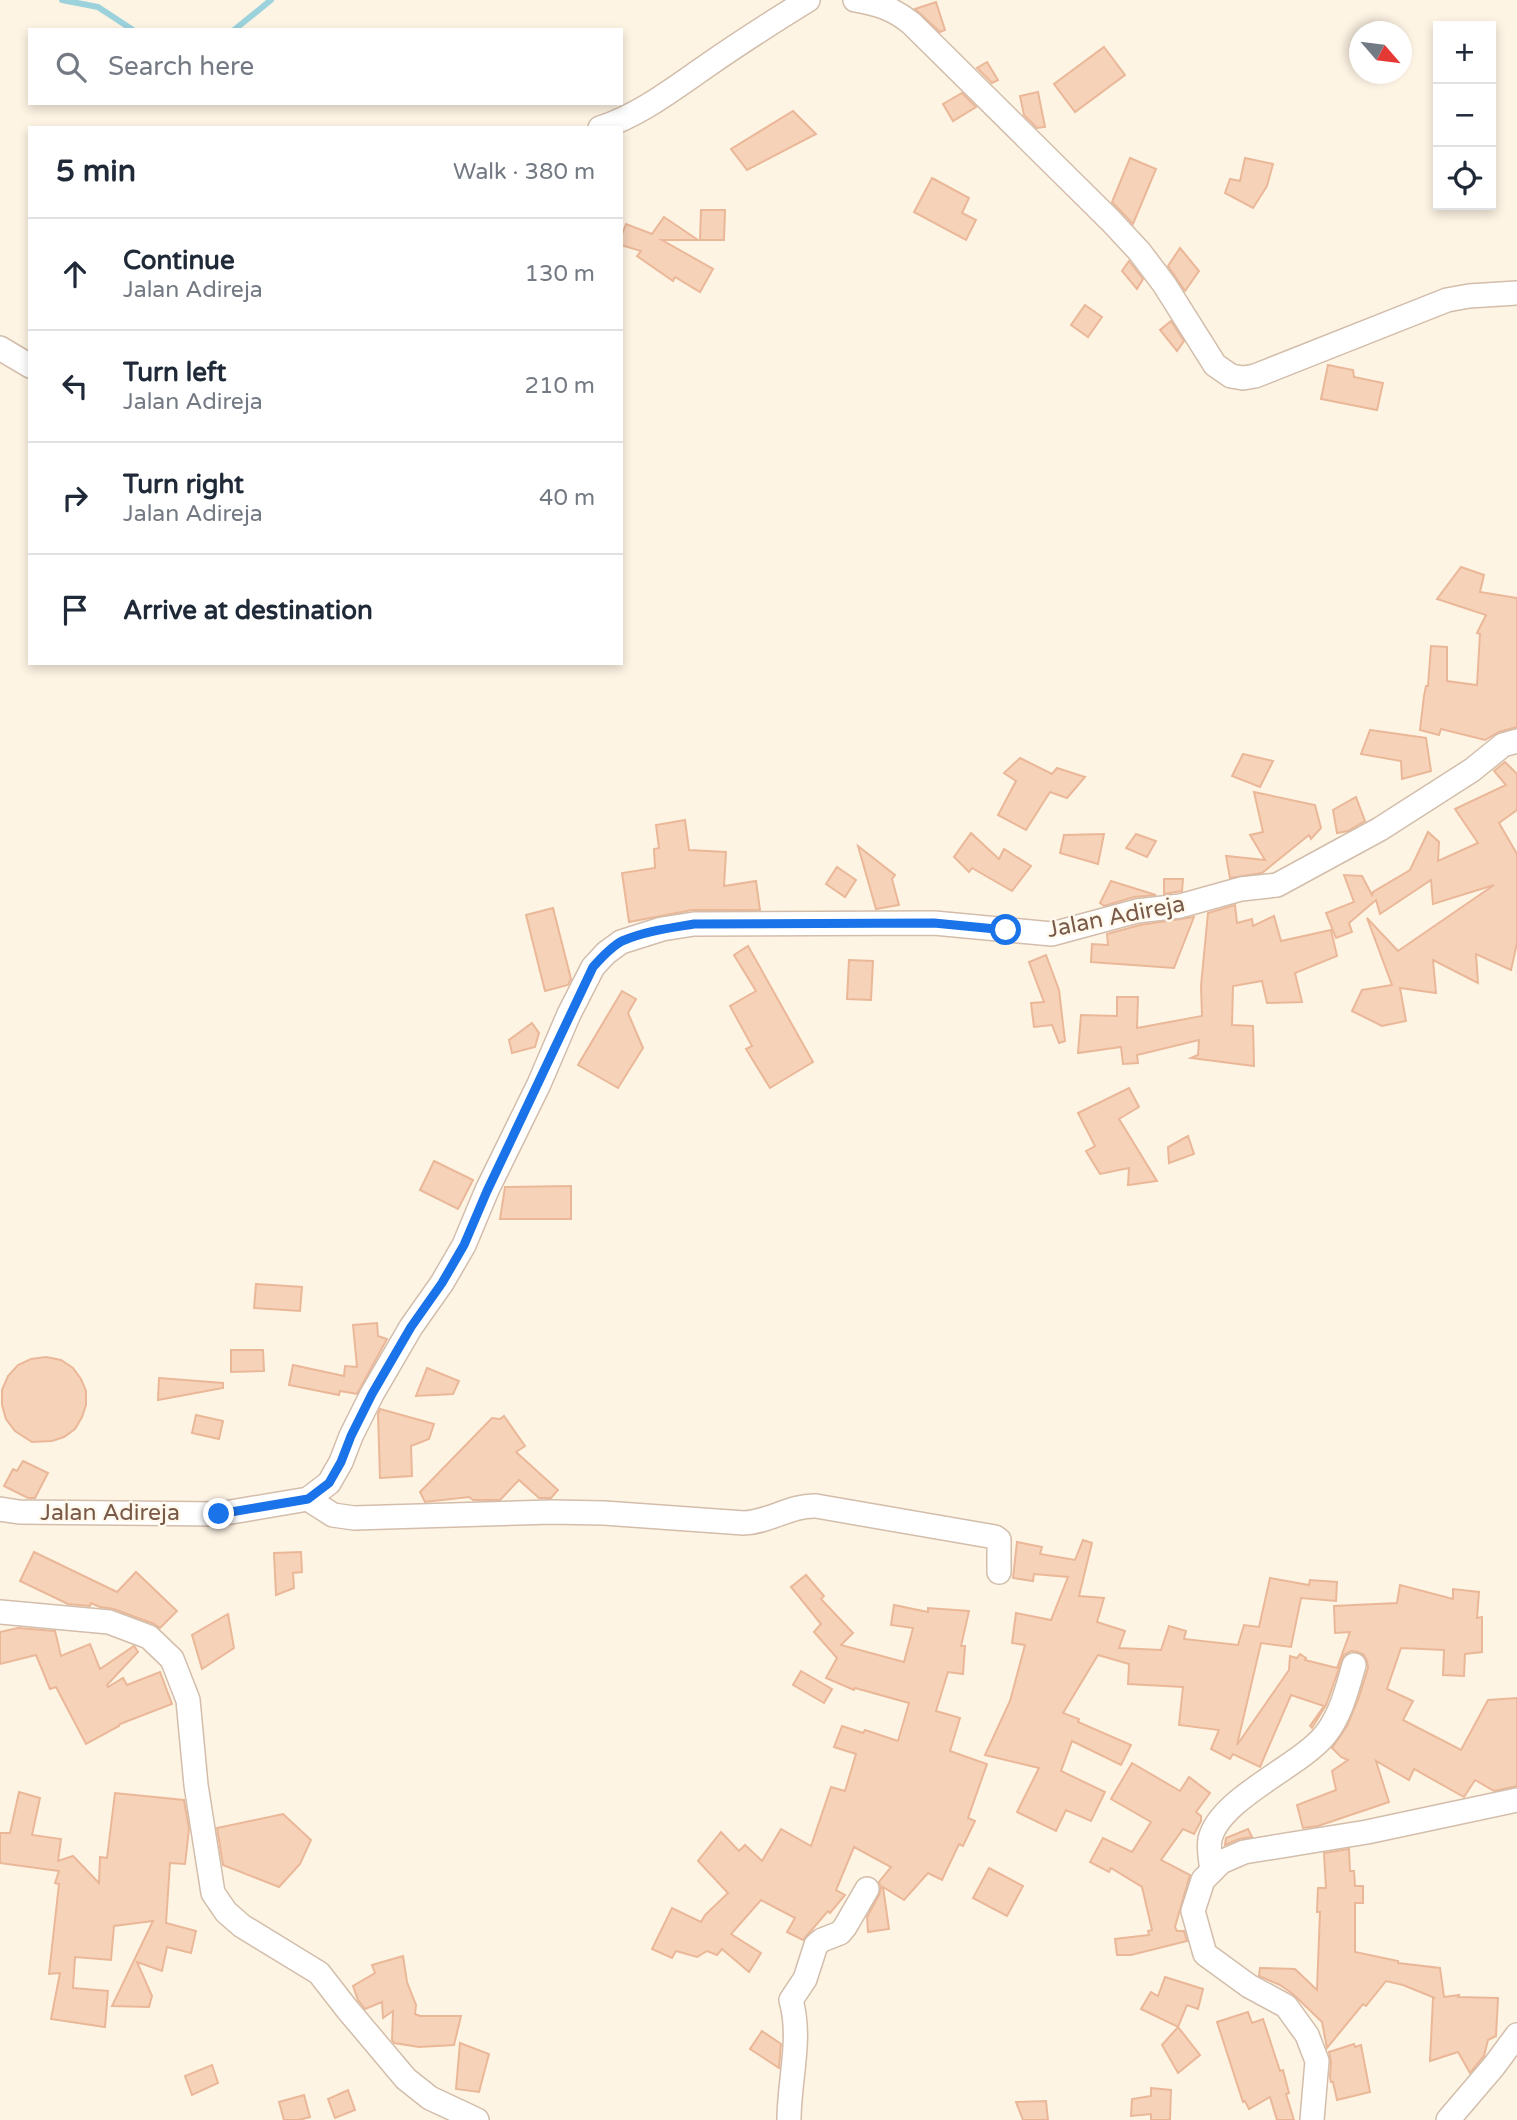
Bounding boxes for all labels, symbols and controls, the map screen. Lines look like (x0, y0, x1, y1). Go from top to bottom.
north arrow (1349, 21, 1412, 84)
map controls (1433, 21, 1496, 210)
button: + (1433, 21, 1496, 84)
search box (28, 28, 623, 105)
icon: search (52, 48, 90, 86)
text: Search here (108, 51, 254, 82)
button: − (1433, 84, 1496, 147)
button: locate (1433, 147, 1496, 210)
text: 5 min (56, 153, 136, 190)
text: Walk · 380 m (453, 158, 595, 186)
text: Continue (123, 245, 235, 276)
icon: ahead (56, 255, 94, 293)
text: 130 m (525, 260, 595, 288)
text: Jalan Adireja (123, 276, 263, 304)
text: Turn left (123, 357, 226, 388)
icon: left (56, 367, 94, 405)
text: 210 m (525, 372, 595, 400)
text: Jalan Adireja (123, 388, 263, 416)
text: Turn right (123, 469, 244, 500)
icon: right (56, 479, 94, 517)
text: 40 m (539, 484, 595, 512)
text: Jalan Adireja (123, 500, 263, 528)
icon: arrive (56, 591, 94, 629)
text: Arrive at destination (123, 595, 373, 626)
street label: Jalan Adireja (1045, 890, 1187, 944)
route start (990, 914, 1021, 945)
route end (203, 1498, 234, 1529)
street label: Jalan Adireja (40, 1499, 180, 1527)

